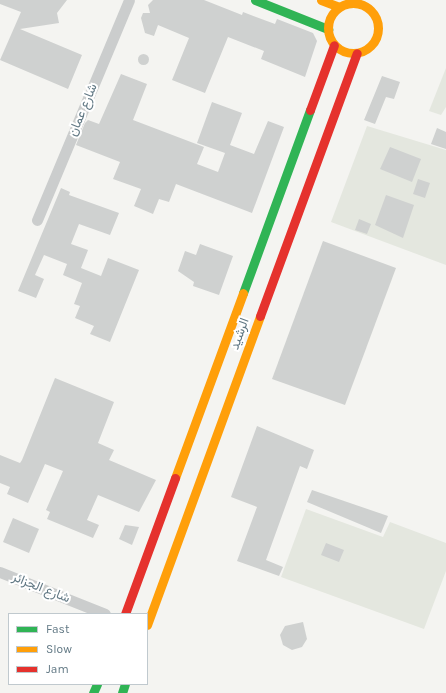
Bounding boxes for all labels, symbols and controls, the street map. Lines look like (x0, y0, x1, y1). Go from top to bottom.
street label: شارع عمان (65, 81, 101, 139)
street label: الرشيد (227, 316, 253, 352)
street label: شارع الجزائر (10, 569, 72, 607)
legend (8, 613, 148, 685)
text: Fast (46, 622, 69, 636)
text: Slow (46, 642, 72, 656)
text: Jam (46, 662, 69, 676)

